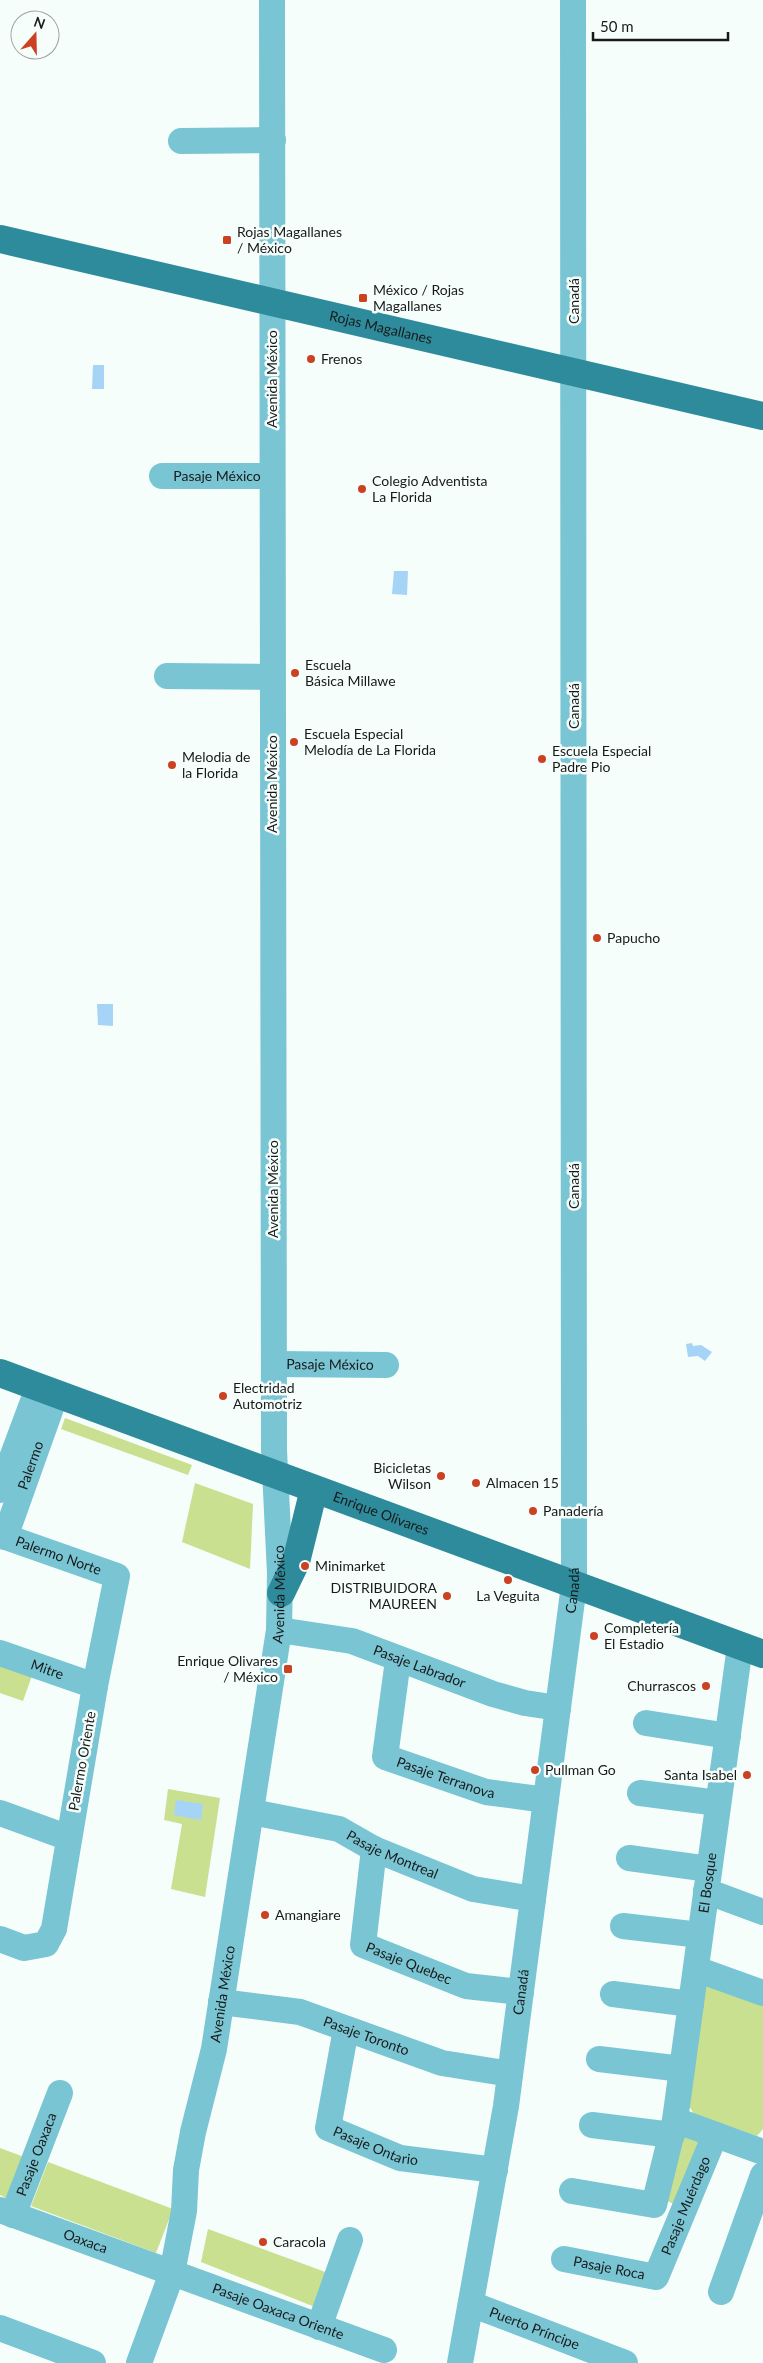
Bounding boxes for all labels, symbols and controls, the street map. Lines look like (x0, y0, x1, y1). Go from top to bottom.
north arrow (10, 10, 60, 60)
scale bar (593, 10, 728, 42)
text: N (32, 12, 48, 32)
text: 50 m (600, 17, 634, 35)
place label: Rojas Magallanes / México (237, 223, 342, 256)
marker: Rojas Magallanes / México (221, 234, 233, 246)
street label: Canadá (565, 278, 582, 324)
place label: México / Rojas Magallanes (373, 281, 464, 314)
marker: México / Rojas Magallanes (357, 292, 369, 304)
street label: Rojas Magallanes (328, 307, 434, 347)
street label: Avenida México (263, 330, 280, 428)
place label: Frenos (321, 350, 362, 367)
marker: Frenos (305, 353, 317, 365)
street label: Pasaje México (173, 467, 261, 484)
place label: Colegio Adventista La Florida (372, 472, 488, 505)
marker: Colegio Adventista La Florida (356, 483, 368, 495)
place label: Escuela Básica Millawe (305, 656, 396, 689)
marker: Escuela Básica Millawe (289, 667, 301, 679)
street label: Canadá (565, 683, 582, 729)
place label: Escuela Especial Melodía de La Florida (304, 725, 436, 758)
street label: Avenida México (263, 735, 280, 833)
marker: Escuela Especial Melodía de La Florida (288, 736, 300, 748)
place label: Escuela Especial Padre Pio (552, 742, 651, 775)
place label: Melodia de la Florida (182, 748, 250, 781)
marker: Escuela Especial Padre Pio (536, 753, 548, 765)
marker: Melodia de la Florida (166, 759, 178, 771)
place label: Papucho (607, 929, 660, 946)
marker: Papucho (591, 932, 603, 944)
street label: Avenida México (264, 1140, 281, 1238)
street label: Canadá (565, 1163, 582, 1209)
street label: Pasaje México (286, 1355, 374, 1373)
place label: Electridad Automotriz (233, 1379, 302, 1412)
marker: Electridad Automotriz (217, 1390, 229, 1402)
street label: Palermo (14, 1439, 47, 1492)
place label: Bicicletas Wilson (373, 1459, 431, 1492)
marker: Bicicletas Wilson (435, 1470, 447, 1482)
place label: Almacen 15 (486, 1474, 559, 1491)
marker: Almacen 15 (470, 1477, 482, 1489)
street label: Enrique Olivares (331, 1487, 431, 1538)
place label: Panadería (543, 1502, 604, 1519)
marker: Panadería (527, 1505, 539, 1517)
street label: Palermo Norte (13, 1532, 104, 1578)
street label: Avenida México (268, 1545, 288, 1644)
place label: Minimarket (315, 1557, 385, 1574)
marker: Minimarket (299, 1560, 311, 1572)
street label: Canadá (561, 1568, 582, 1614)
marker: La Veguita (502, 1574, 514, 1586)
place label: DISTRIBUIDORA MAUREEN (331, 1579, 438, 1612)
place label: La Veguita (476, 1587, 540, 1604)
marker: DISTRIBUIDORA MAUREEN (441, 1590, 453, 1602)
place label: Completería El Estadio (604, 1619, 679, 1652)
marker: Completería El Estadio (588, 1630, 600, 1642)
street label: Pasaje Labrador (371, 1641, 468, 1691)
place label: Enrique Olivares / México (177, 1652, 278, 1685)
street label: Mitre (29, 1655, 66, 1682)
marker: Enrique Olivares / México (282, 1663, 294, 1675)
place label: Churrascos (627, 1677, 696, 1694)
marker: Churrascos (700, 1680, 712, 1692)
street label: Palermo Oriente (64, 1710, 99, 1812)
street label: Pasaje Terranova (394, 1753, 496, 1801)
place label: Pullman Go (545, 1761, 616, 1778)
marker: Pullman Go (529, 1764, 541, 1776)
place label: Santa Isabel (664, 1766, 737, 1783)
marker: Santa Isabel (741, 1769, 753, 1781)
street label: Pasaje Montreal (344, 1826, 441, 1882)
street label: El Bosque (694, 1852, 720, 1914)
place label: Amangiare (275, 1906, 341, 1923)
marker: Amangiare (259, 1909, 271, 1921)
street label: Pasaje Quebec (364, 1938, 455, 1988)
street label: Avenida México (206, 1944, 238, 2044)
street label: Canadá (509, 1968, 532, 2016)
street label: Pasaje Toronto (321, 2012, 412, 2059)
street label: Pasaje Oaxaca (12, 2110, 60, 2198)
street label: Pasaje Ontario (331, 2122, 419, 2168)
street label: Pasaje Muérdago (657, 2153, 713, 2257)
street label: Oaxaca (61, 2225, 110, 2257)
place label: Caracola (273, 2233, 326, 2250)
marker: Caracola (257, 2236, 269, 2248)
street label: Pasaje Roca (572, 2252, 646, 2283)
street label: Pasaje Oaxaca Oriente (210, 2279, 346, 2343)
street label: Puerto Príncipe (487, 2303, 582, 2353)

